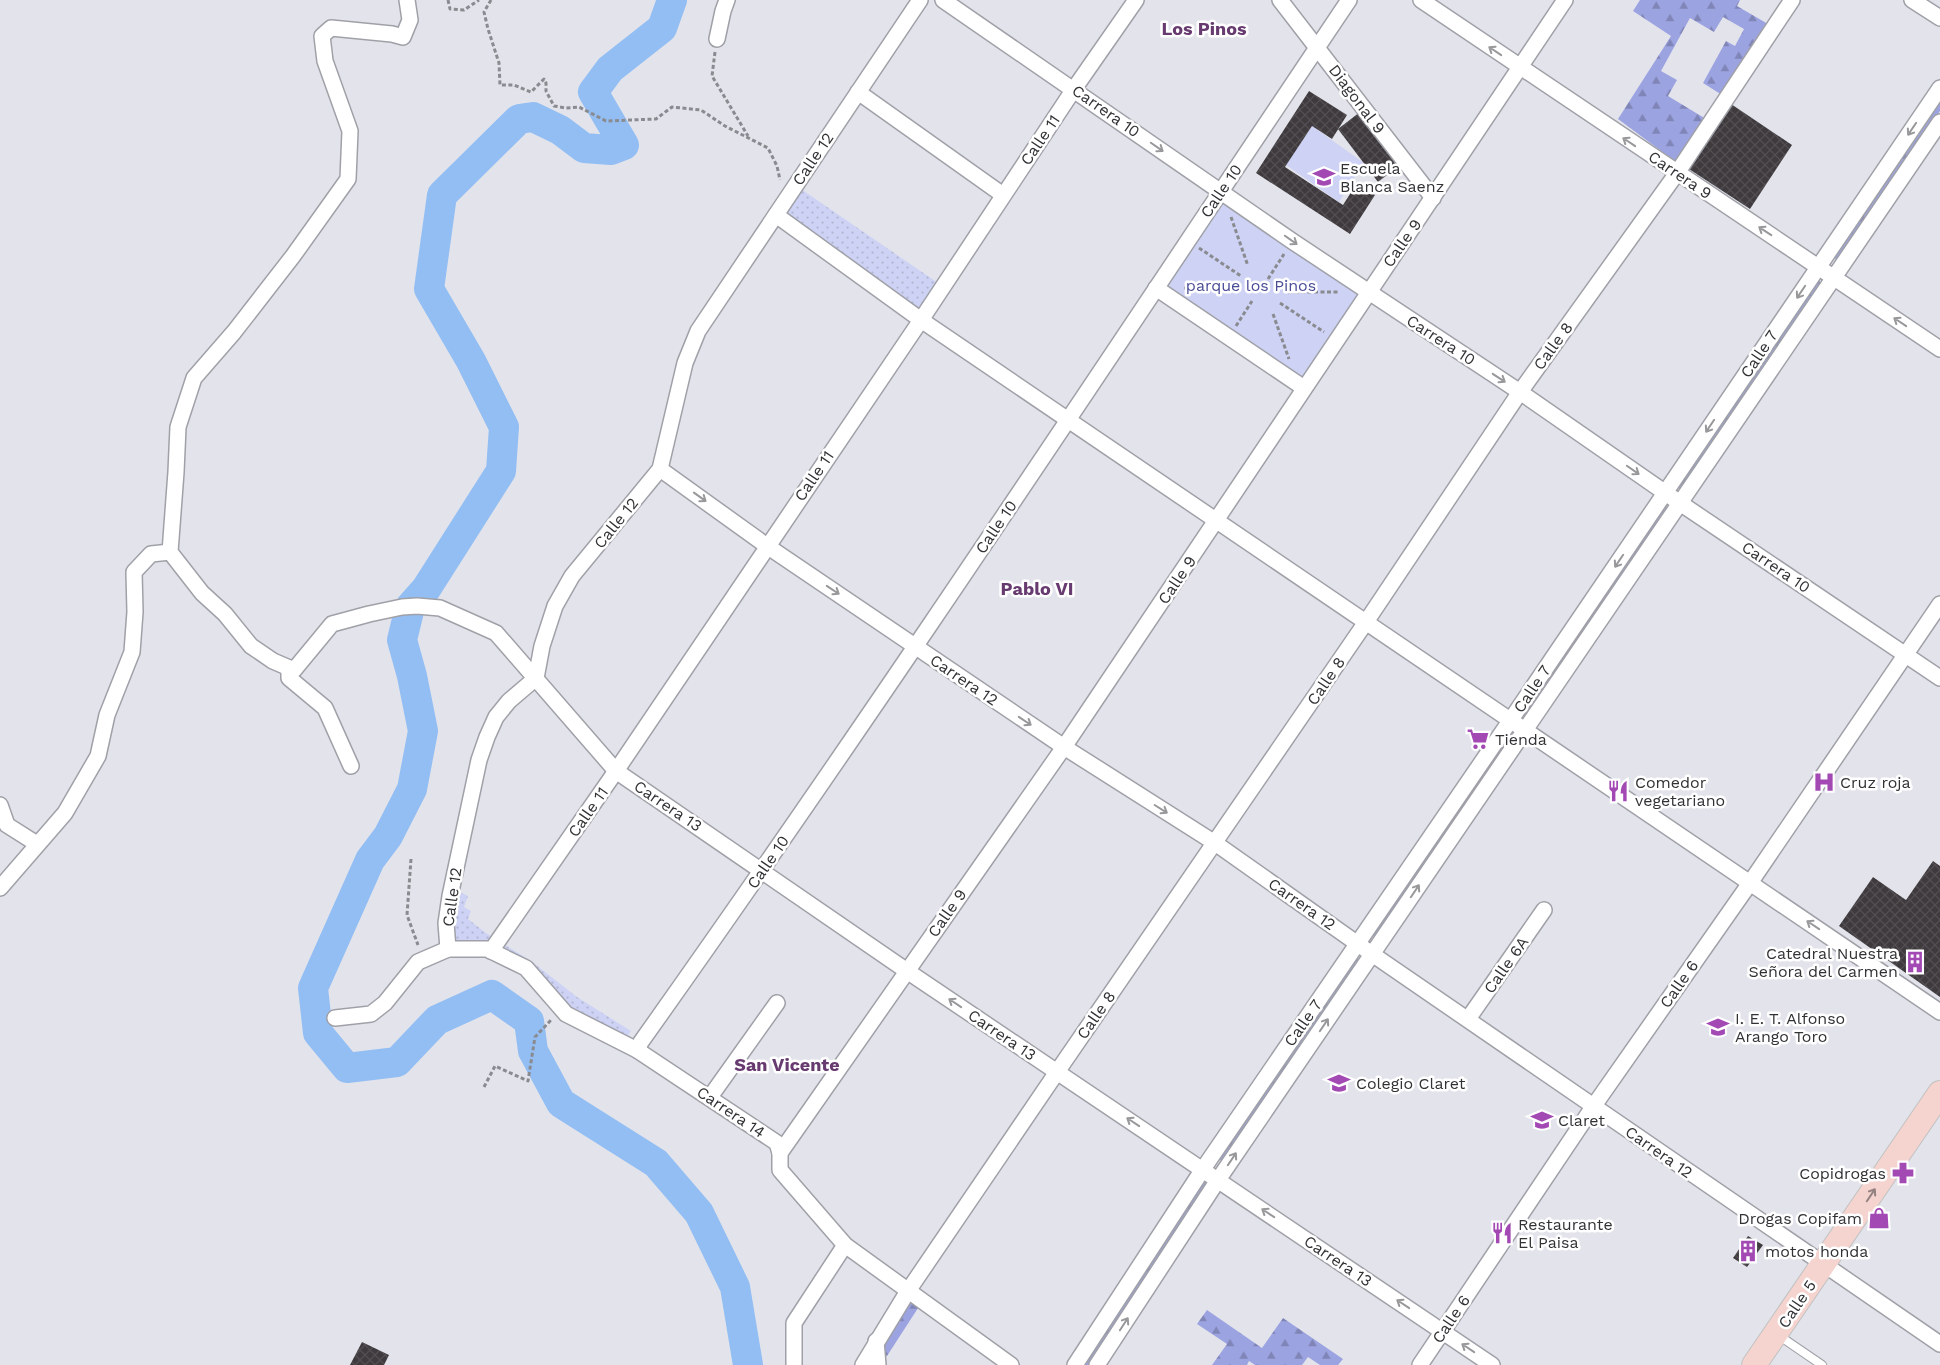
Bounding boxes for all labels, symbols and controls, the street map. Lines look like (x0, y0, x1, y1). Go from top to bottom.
district label: Los Pinos (1161, 18, 1247, 39)
one-way arrow (1488, 46, 1502, 56)
street label: Diagonal 9 (1325, 61, 1389, 137)
street label: Carrera 10 (1068, 81, 1144, 141)
street label: Calle 11 (1016, 111, 1064, 169)
one-way arrow (1907, 121, 1917, 135)
street label: Calle 12 (788, 129, 838, 189)
one-way arrow (1623, 136, 1637, 146)
one-way arrow (1150, 142, 1164, 152)
street label: Carrera 9 (1645, 147, 1715, 203)
place label: Escuela Blanca Saenz (1340, 159, 1444, 196)
street label: Calle 10 (1196, 161, 1246, 221)
school or university icon: Escuela Blanca Saenz (1311, 164, 1337, 190)
street label: Calle 9 (1379, 215, 1425, 271)
one-way arrow (1758, 226, 1772, 236)
one-way arrow (1283, 235, 1297, 245)
park label: parque los Pinos (1186, 276, 1316, 295)
one-way arrow (1796, 284, 1806, 298)
street label: Carrera 10 (1403, 311, 1479, 369)
one-way arrow (1893, 317, 1907, 327)
street label: Calle 8 (1529, 318, 1577, 374)
street label: Calle 7 (1736, 327, 1782, 381)
one-way arrow (1492, 373, 1506, 383)
one-way arrow (1705, 419, 1715, 433)
street label: Calle 11 (790, 447, 838, 505)
one-way arrow (1626, 465, 1640, 475)
one-way arrow (693, 492, 707, 502)
street label: Calle 12 (590, 494, 642, 552)
street label: Calle 10 (971, 497, 1021, 557)
street label: Carrera 10 (1738, 537, 1814, 597)
street label: Calle 9 (1154, 552, 1200, 608)
one-way arrow (1614, 554, 1624, 568)
district label: Pablo VI (1000, 578, 1074, 599)
one-way arrow (825, 585, 839, 595)
street label: Carrera 12 (926, 650, 1002, 710)
street label: Calle 8 (1303, 653, 1349, 709)
street label: Calle 7 (1509, 662, 1555, 716)
one-way arrow (1018, 716, 1032, 726)
supermarket icon: Tienda (1465, 726, 1491, 752)
place label: Tienda (1495, 730, 1547, 749)
hospital icon: Cruz roja (1811, 769, 1837, 795)
place label: Comedor vegetariano (1635, 773, 1725, 810)
place label: Cruz roja (1840, 773, 1911, 792)
street label: Carrera 13 (630, 776, 706, 836)
restaurant icon: Comedor vegetariano (1605, 778, 1631, 804)
street label: Calle 11 (564, 783, 612, 841)
one-way arrow (1154, 805, 1168, 815)
street label: Calle 10 (743, 832, 793, 892)
street label: Calle 12 (438, 866, 466, 928)
street label: Carrera 12 (1265, 874, 1339, 934)
one-way arrow (1410, 884, 1421, 898)
street label: Calle 9 (924, 885, 970, 941)
one-way arrow (1806, 920, 1820, 930)
street label: Calle 6A (1480, 933, 1533, 997)
place label: Catedral Nuestra Señora del Carmen (1749, 944, 1898, 981)
building icon: Catedral Nuestra Señora del Carmen (1902, 949, 1928, 975)
street label: Calle 6 (1656, 956, 1702, 1012)
street label: Calle 8 (1073, 987, 1119, 1043)
street label: Calle 7 (1280, 996, 1326, 1050)
one-way arrow (948, 998, 962, 1008)
street label: Carrera 13 (964, 1005, 1040, 1065)
place label: I. E. T. Alfonso Arango Toro (1735, 1009, 1845, 1046)
school or university icon: I. E. T. Alfonso Arango Toro (1705, 1014, 1731, 1040)
one-way arrow (1319, 1018, 1329, 1032)
district label: San Vicente (734, 1054, 840, 1075)
school or university icon: Colegio Claret (1326, 1070, 1352, 1096)
place label: Colegio Claret (1356, 1074, 1466, 1093)
street label: Carrera 14 (693, 1082, 769, 1142)
school or university icon: Claret (1529, 1107, 1555, 1133)
place label: Claret (1558, 1111, 1605, 1130)
one-way arrow (1127, 1117, 1141, 1127)
street label: Carrera 12 (1622, 1122, 1696, 1182)
one-way arrow (1227, 1152, 1237, 1166)
pharmacy icon: Copidrogas (1890, 1160, 1916, 1186)
place label: Copidrogas (1799, 1164, 1886, 1183)
one-way arrow (1866, 1188, 1876, 1202)
shop icon: Drogas Copifam (1866, 1205, 1892, 1231)
one-way arrow (1261, 1208, 1275, 1218)
place label: Drogas Copifam (1738, 1209, 1862, 1228)
place label: Restaurante El Paisa (1518, 1215, 1613, 1252)
restaurant icon: Restaurante El Paisa (1489, 1220, 1515, 1246)
street label: Carrera 13 (1300, 1231, 1376, 1291)
building icon: motos honda (1735, 1238, 1761, 1264)
place label: motos honda (1765, 1242, 1868, 1261)
street label: Calle 5 (1774, 1276, 1820, 1332)
street label: Calle 6 (1428, 1291, 1474, 1347)
one-way arrow (1396, 1299, 1410, 1309)
one-way arrow (1119, 1318, 1129, 1332)
one-way arrow (1461, 1343, 1475, 1353)

